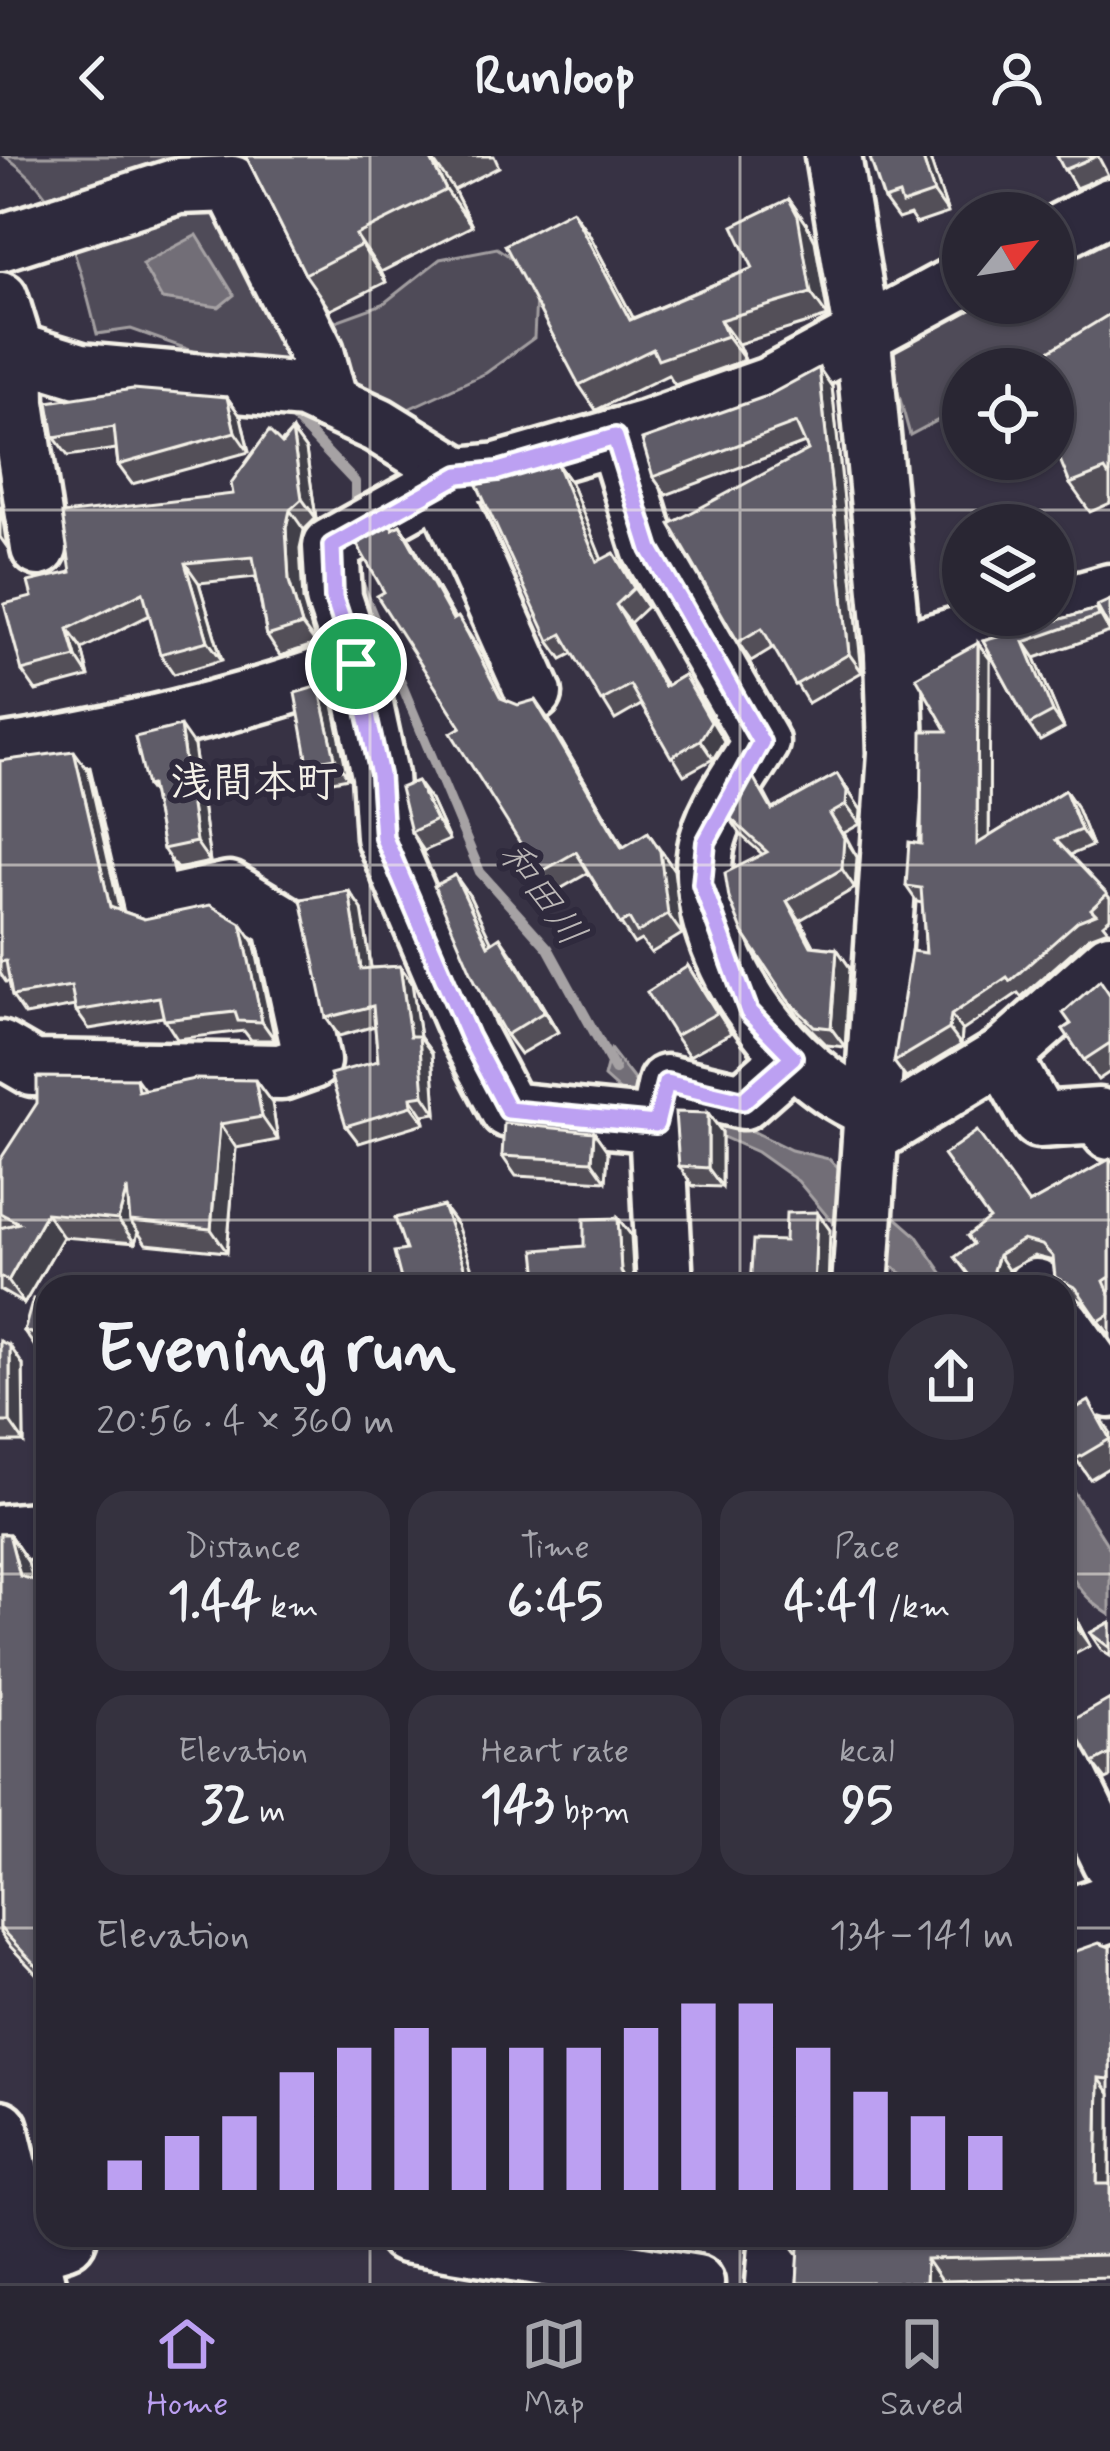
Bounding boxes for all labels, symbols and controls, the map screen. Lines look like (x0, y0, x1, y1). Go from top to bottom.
text: Runloop (474, 43, 636, 114)
icon: back (60, 45, 126, 111)
icon: person (984, 45, 1050, 111)
north arrow (942, 192, 1074, 324)
map controls (942, 192, 1074, 636)
button: locate (942, 348, 1074, 480)
button: layers (942, 504, 1074, 636)
pin (305, 613, 407, 715)
icon: arrive (323, 631, 389, 697)
district label: 浅間本町 (170, 757, 338, 812)
water label: 和田川 (486, 833, 596, 957)
text: Evening run (96, 1309, 456, 1395)
button: share (888, 1314, 1014, 1440)
text: 20:56 · 4 × 360 m (96, 1397, 395, 1448)
text: Distance (185, 1526, 301, 1570)
text: Time (520, 1526, 590, 1570)
text: Pace (834, 1526, 900, 1570)
text: 1.44 (167, 1570, 261, 1636)
text: 6:45 (507, 1570, 603, 1636)
text: 4:41 (784, 1570, 879, 1636)
text: km (261, 1586, 319, 1630)
text: /km (879, 1586, 950, 1630)
text: Elevation (178, 1730, 308, 1774)
text: Heart rate (481, 1730, 629, 1774)
text: kcal (839, 1730, 895, 1774)
text: 32 (200, 1774, 250, 1840)
text: 143 (480, 1774, 555, 1840)
text: 95 (841, 1774, 893, 1840)
text: m (250, 1790, 286, 1834)
text: bpm (555, 1790, 630, 1834)
text: Elevation (96, 1911, 250, 1962)
text: 134–141 m (829, 1911, 1014, 1962)
tab: Home (146, 2311, 228, 2427)
tab: Map (521, 2311, 587, 2427)
tab: Saved (880, 2311, 964, 2427)

